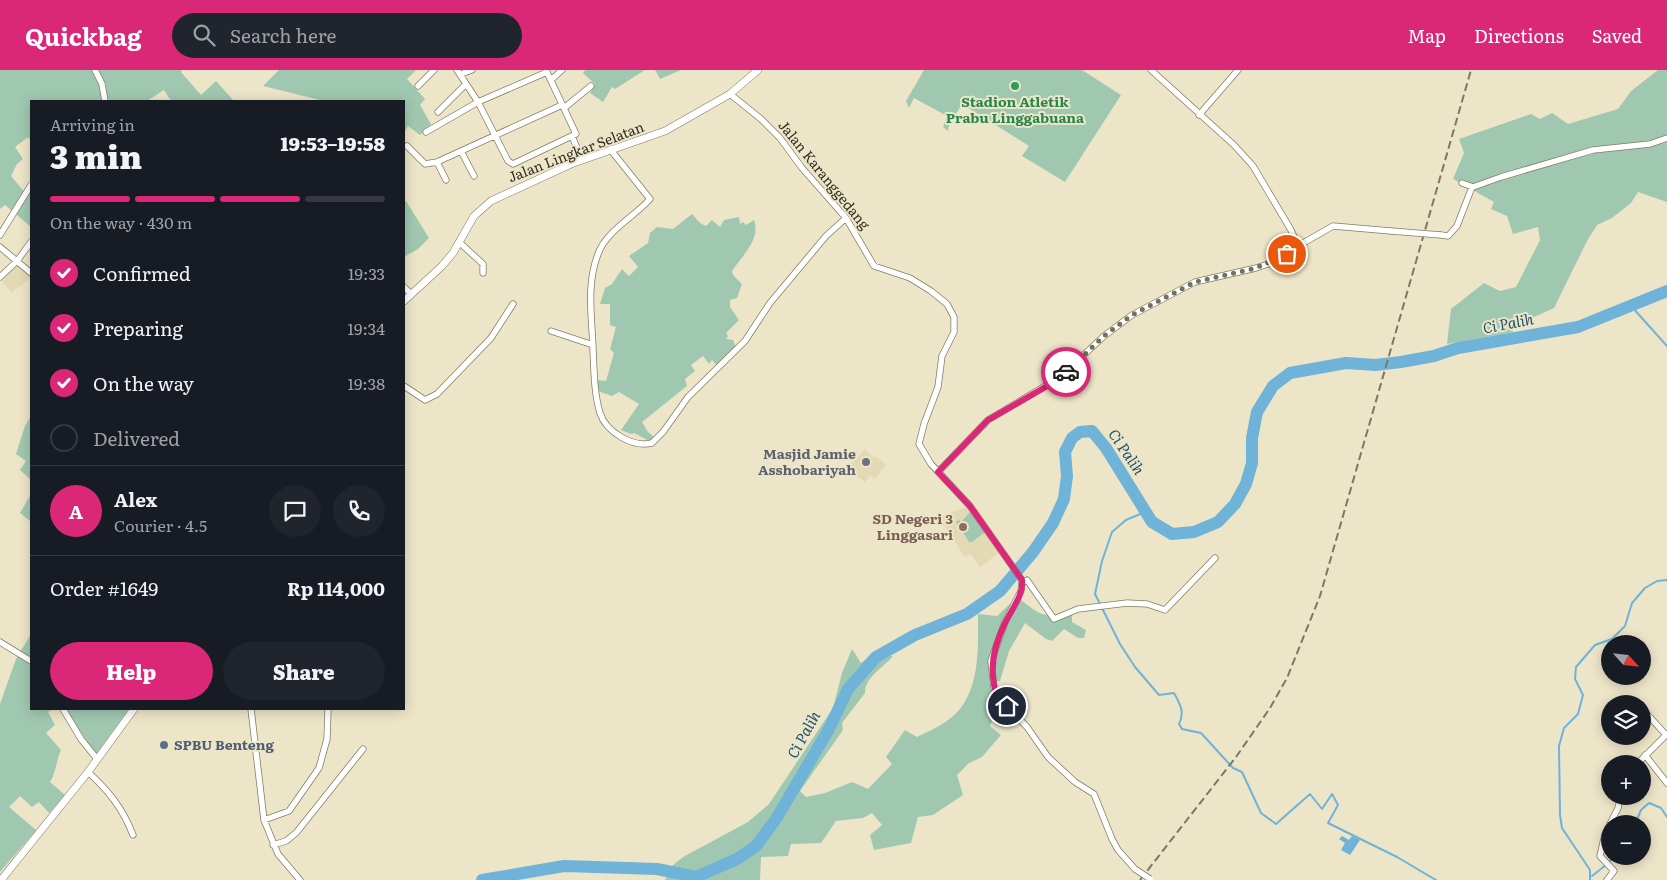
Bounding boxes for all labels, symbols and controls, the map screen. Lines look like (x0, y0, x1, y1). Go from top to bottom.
search box (172, 13, 522, 58)
text: Quickbag (25, 18, 142, 53)
icon: search (190, 21, 218, 49)
text: Search here (230, 21, 336, 49)
text: Map (1408, 22, 1446, 49)
text: Directions (1474, 22, 1564, 49)
text: Saved (1592, 22, 1642, 49)
marker: Stadion Atletik Prabu Linggabuana (1009, 80, 1021, 92)
place label: Stadion Atletik Prabu Linggabuana (946, 91, 1085, 127)
text: Arriving in (50, 112, 135, 136)
street label: Jalan Karanggedang (774, 115, 875, 234)
street label: Jalan Lingkar Selatan (505, 116, 647, 186)
text: 19:53–19:58 (281, 129, 385, 157)
text: 3 min (50, 131, 142, 179)
text: On the way · 430 m (50, 210, 192, 234)
pin (1266, 233, 1308, 275)
icon: bag (1273, 240, 1301, 268)
icon: check (50, 259, 78, 287)
text: Confirmed (93, 259, 191, 287)
text: 19:33 (348, 261, 385, 285)
water label: Ci Palih (1480, 306, 1535, 339)
icon: check (50, 314, 78, 342)
text: Preparing (93, 314, 183, 342)
text: 19:34 (348, 316, 385, 340)
courier (1041, 347, 1091, 397)
icon: car (1052, 358, 1080, 386)
icon: check (50, 369, 78, 397)
text: On the way (93, 369, 194, 397)
text: 19:38 (347, 371, 385, 395)
text: Delivered (93, 424, 180, 452)
water label: Ci Palih (1103, 424, 1151, 479)
place label: Masjid Jamie Asshobariyah (758, 443, 856, 479)
marker: Masjid Jamie Asshobariyah (860, 456, 872, 468)
text: Alex (114, 485, 157, 513)
button: chat (269, 485, 321, 537)
button: phone (333, 485, 385, 537)
text: A (69, 497, 83, 525)
place label: SD Negeri 3 Linggasari (872, 508, 953, 544)
text: Courier · 4.5 (114, 513, 207, 537)
marker: SD Negeri 3 Linggasari (957, 521, 969, 533)
text: Order #1649 (50, 574, 158, 602)
text: Rp 114,000 (287, 574, 385, 602)
north arrow (1601, 635, 1651, 685)
map controls (1601, 635, 1651, 865)
button: Help (50, 642, 213, 700)
button: Share (223, 642, 385, 700)
pin (986, 685, 1028, 727)
icon: home (993, 692, 1021, 720)
button: layers (1601, 695, 1651, 745)
water label: Ci Palih (780, 706, 825, 762)
place label: SPBU Benteng (174, 734, 274, 754)
marker: SPBU Benteng (158, 739, 170, 751)
button: + (1601, 755, 1651, 805)
button: − (1601, 815, 1651, 865)

